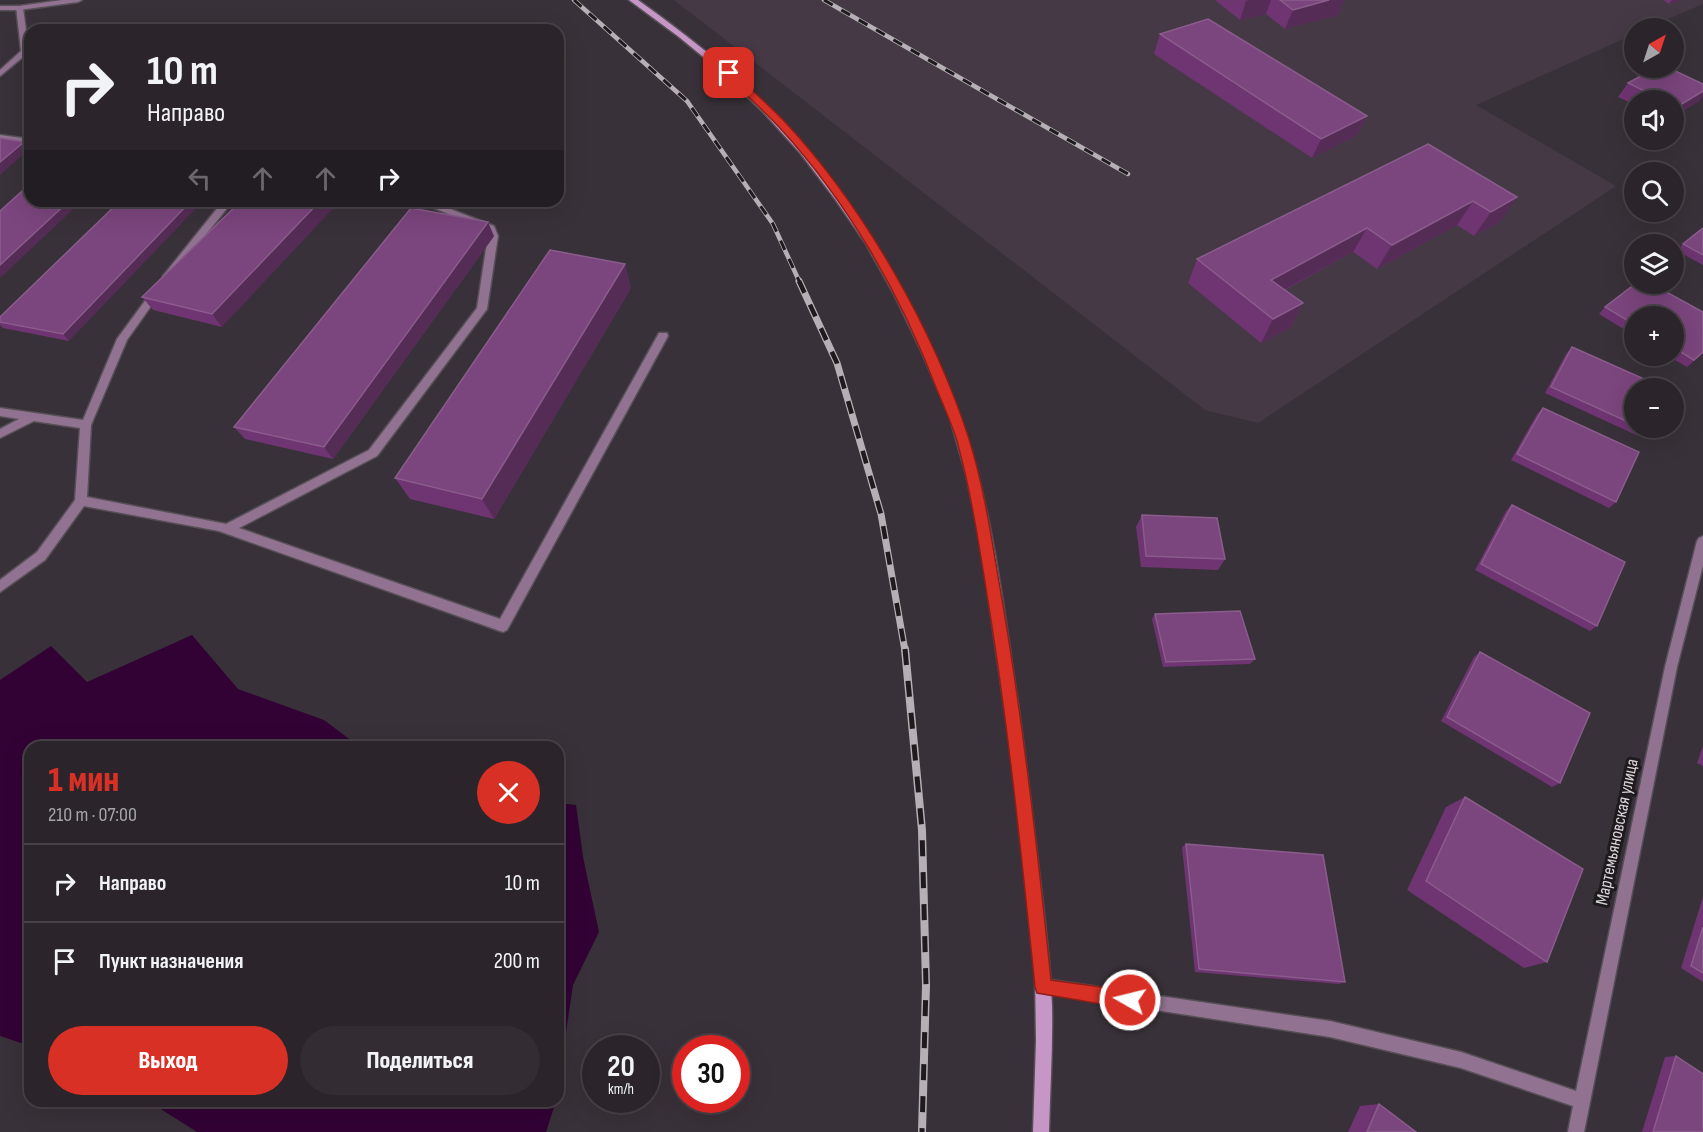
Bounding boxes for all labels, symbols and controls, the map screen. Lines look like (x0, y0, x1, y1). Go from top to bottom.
north arrow (1624, 18, 1684, 78)
map controls (1624, 18, 1684, 438)
text: 10 m (147, 46, 218, 97)
pin (703, 47, 754, 98)
icon: right (48, 48, 126, 126)
icon: arrive (712, 56, 745, 89)
button: sound (1624, 90, 1684, 150)
text: Направо (147, 97, 225, 129)
icon: left (183, 162, 216, 195)
icon: ahead (246, 162, 279, 195)
icon: ahead (309, 162, 342, 195)
icon: right (372, 162, 405, 195)
button: search (1624, 162, 1684, 222)
button: layers (1624, 234, 1684, 294)
button: + (1624, 306, 1684, 366)
button: − (1624, 378, 1684, 438)
street label: Мартемьяновская улица (1591, 757, 1643, 907)
text: 1 мин (48, 759, 119, 802)
button: close (477, 761, 540, 824)
text: 210 m · 07:00 (48, 803, 137, 827)
icon: right (48, 867, 81, 900)
text: Направо (99, 870, 166, 897)
text: 10 m (505, 870, 540, 897)
icon: arrive (48, 945, 81, 978)
text: Пункт назначения (99, 948, 243, 975)
text: 200 m (494, 948, 540, 975)
position arrow (1098, 968, 1162, 1032)
button: Выход (48, 1026, 288, 1095)
button: Поделиться (300, 1026, 540, 1095)
speed limit sign: 30 (672, 1035, 750, 1113)
text: 20 (607, 1049, 635, 1085)
text: km/h (608, 1080, 634, 1099)

